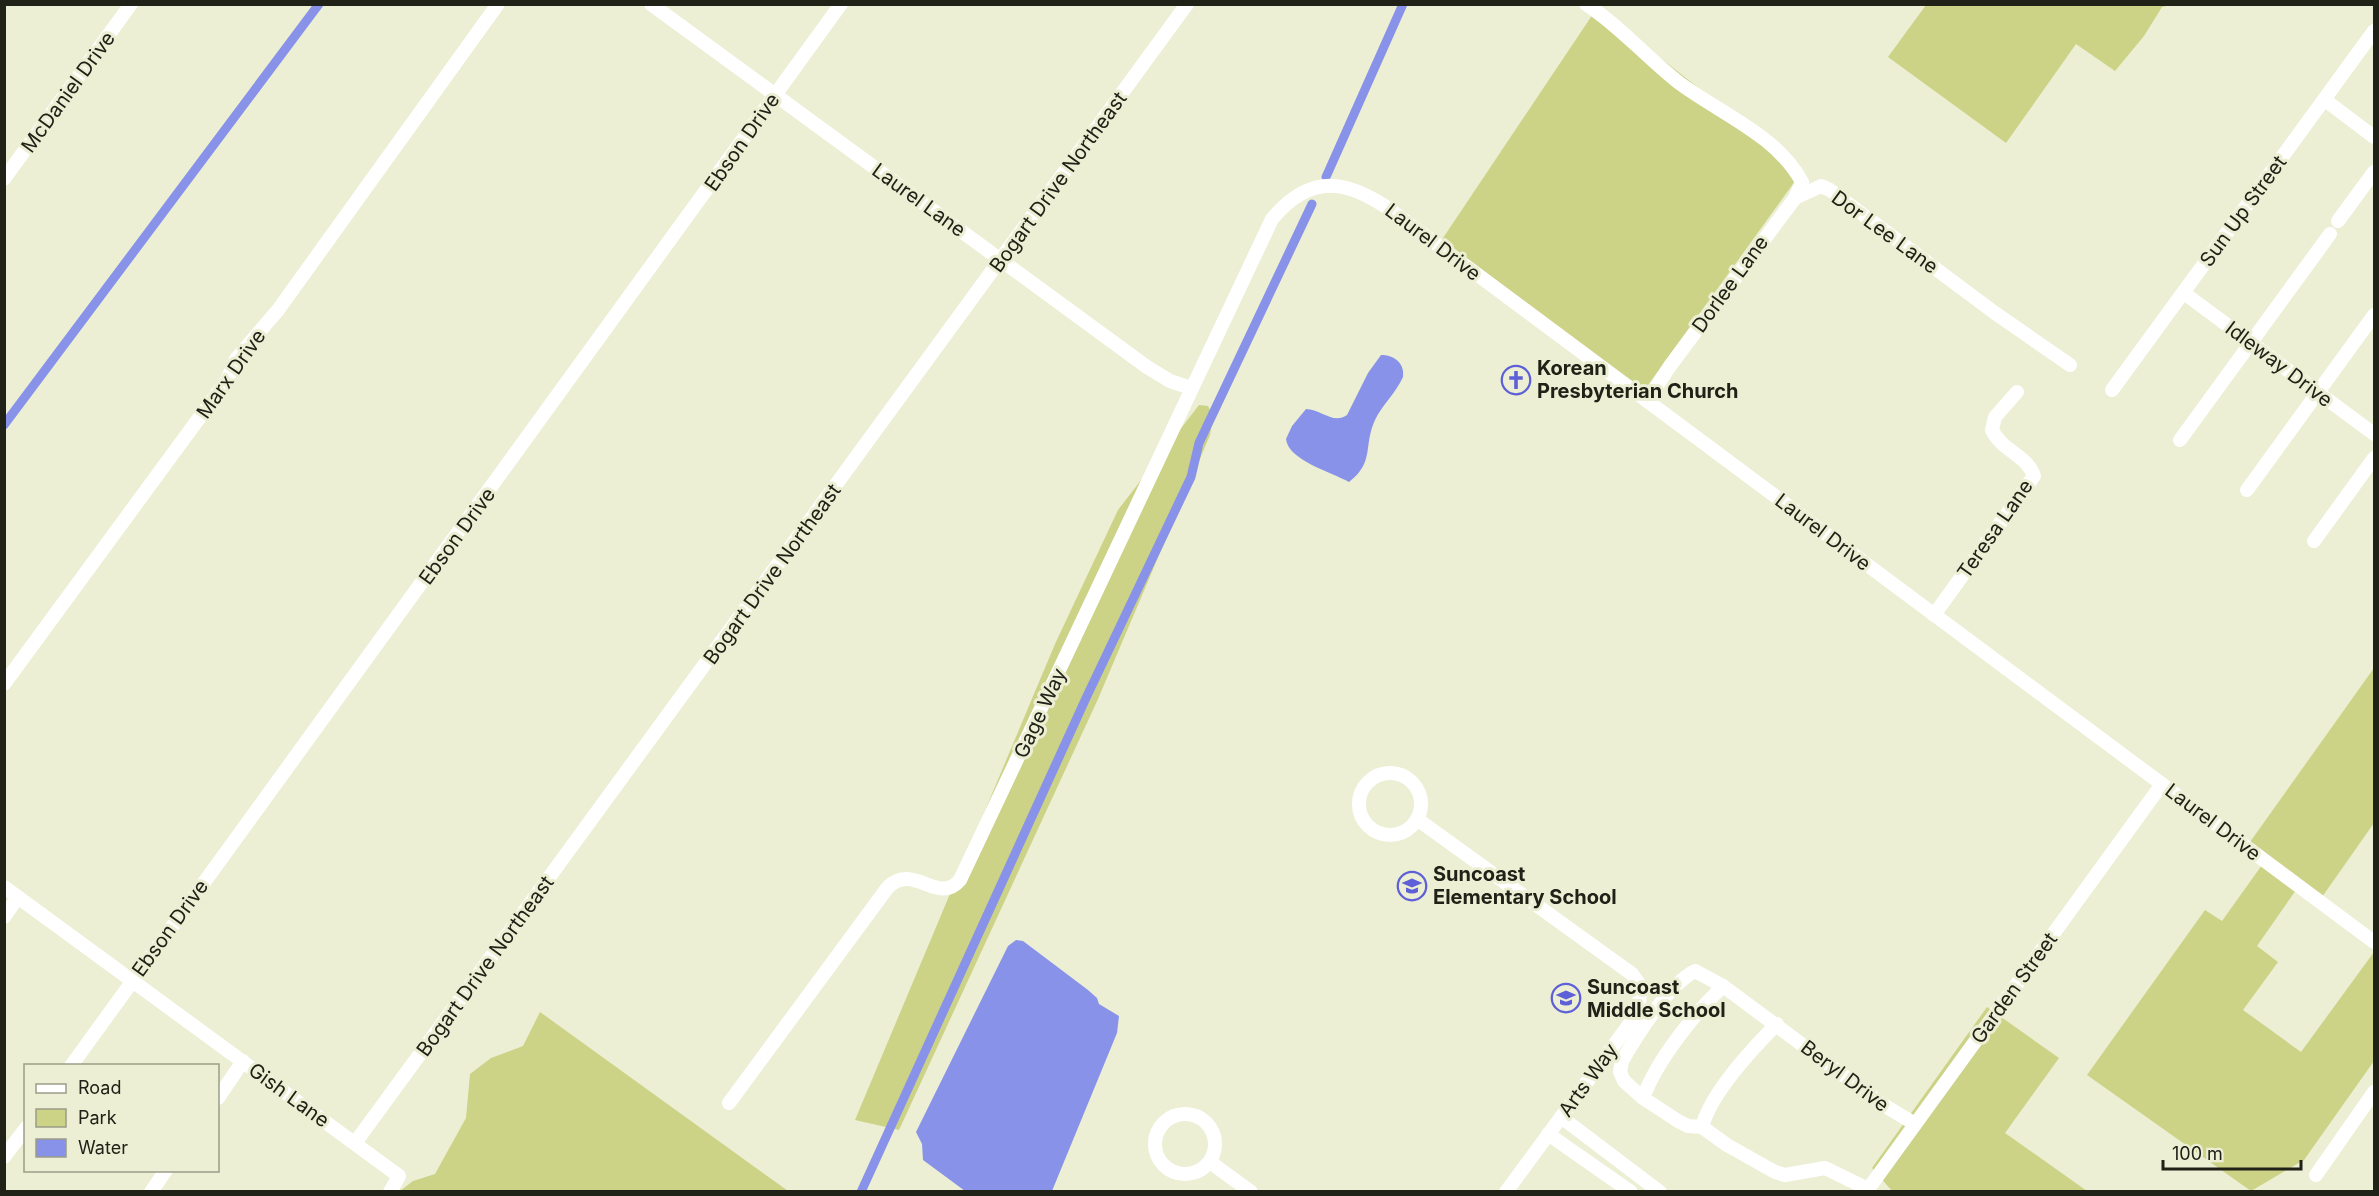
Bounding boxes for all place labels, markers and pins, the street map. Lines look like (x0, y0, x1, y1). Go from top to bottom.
place label: Korean Presbyterian Church (1537, 356, 1738, 403)
church icon: Korean Presbyterian Church (1500, 364, 1532, 396)
place label: Suncoast Elementary School (1433, 862, 1617, 909)
school or university icon: Suncoast Elementary School (1396, 870, 1428, 902)
place label: Suncoast Middle School (1587, 975, 1726, 1022)
school or university icon: Suncoast Middle School (1550, 982, 1582, 1014)

